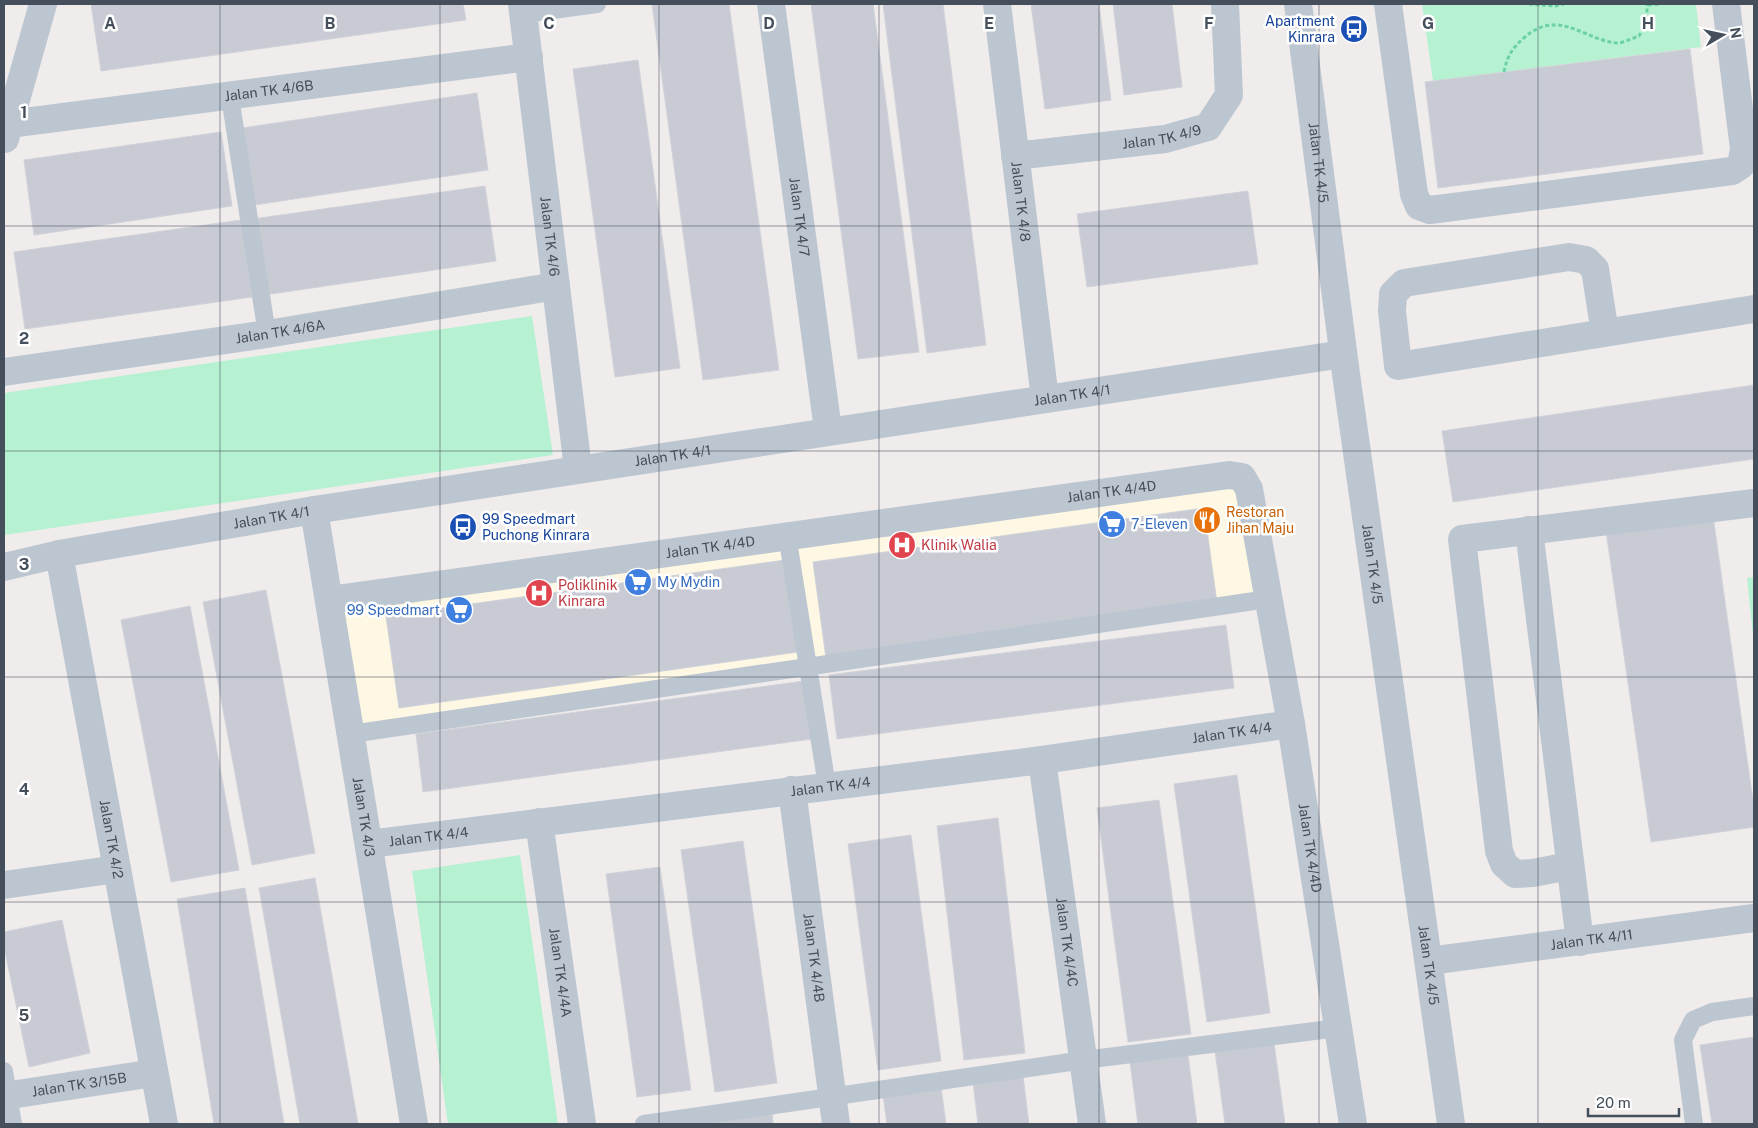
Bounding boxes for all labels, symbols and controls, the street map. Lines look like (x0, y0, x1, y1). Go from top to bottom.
north arrow (1698, 10, 1748, 60)
place label: Apartment Kinrara (1265, 13, 1335, 45)
text: A (104, 14, 116, 33)
text: B (325, 14, 336, 33)
text: C (543, 14, 555, 33)
text: D (763, 14, 775, 33)
text: E (984, 14, 994, 33)
text: F (1204, 14, 1214, 33)
bus stop icon: Apartment Kinrara (1339, 14, 1369, 44)
text: G (1422, 14, 1434, 33)
text: H (1642, 14, 1654, 33)
text: N (1727, 26, 1745, 40)
street label: Jalan TK 4/6B (223, 77, 314, 104)
text: 1 (21, 103, 27, 122)
street label: Jalan TK 4/9 (1121, 121, 1203, 152)
street label: Jalan TK 4/5 (1305, 122, 1332, 204)
street label: Jalan TK 4/8 (1008, 161, 1034, 243)
street label: Jalan TK 4/7 (786, 176, 813, 258)
street label: Jalan TK 4/6 (537, 195, 563, 277)
street label: Jalan TK 4/6A (234, 317, 326, 346)
text: 2 (19, 329, 29, 348)
street label: Jalan TK 4/1 (1033, 381, 1111, 409)
street label: Jalan TK 4/1 (633, 442, 712, 469)
street label: Jalan TK 4/4D (1066, 477, 1157, 505)
street label: Jalan TK 4/1 (232, 503, 311, 532)
place label: Restoran Jihan Maju (1226, 504, 1294, 536)
restaurant icon: Restoran Jihan Maju (1192, 505, 1222, 535)
supermarket icon: 7-Eleven (1097, 509, 1127, 539)
place label: 99 Speedmart Puchong Kinrara (482, 511, 590, 543)
bus stop icon: 99 Speedmart Puchong Kinrara (448, 512, 478, 542)
place label: 7-Eleven (1131, 516, 1188, 532)
street label: Jalan TK 4/5 (1359, 523, 1386, 605)
hospital icon: Klinik Walia (887, 530, 917, 560)
street label: Jalan TK 4/4D (665, 533, 756, 561)
place label: Klinik Walia (921, 537, 997, 553)
text: 3 (19, 555, 29, 574)
supermarket icon: My Mydin (623, 567, 653, 597)
place label: My Mydin (657, 574, 720, 590)
place label: Poliklinik Kinrara (558, 577, 618, 609)
hospital icon: Poliklinik Kinrara (524, 578, 554, 608)
supermarket icon: 99 Speedmart (444, 595, 474, 625)
place label: 99 Speedmart (347, 602, 440, 618)
street label: Jalan TK 4/4 (1191, 719, 1273, 746)
street label: Jalan TK 4/4 (790, 773, 872, 799)
street label: Jalan TK 4/3 (350, 776, 378, 858)
text: 4 (19, 780, 30, 799)
street label: Jalan TK 4/2 (96, 798, 127, 880)
street label: Jalan TK 4/4D (1295, 802, 1325, 894)
street label: Jalan TK 4/4 (388, 824, 470, 849)
street label: Jalan TK 4/4C (1053, 897, 1081, 988)
street label: Jalan TK 4/4B (800, 912, 828, 1003)
street label: Jalan TK 4/5 (1415, 924, 1442, 1006)
street label: Jalan TK 4/11 (1549, 926, 1634, 953)
street label: Jalan TK 4/4A (546, 927, 575, 1018)
text: 5 (19, 1006, 30, 1025)
street label: Jalan TK 3/15B (31, 1069, 128, 1100)
scale bar (1588, 1086, 1679, 1118)
text: 20 m (1596, 1094, 1631, 1111)

